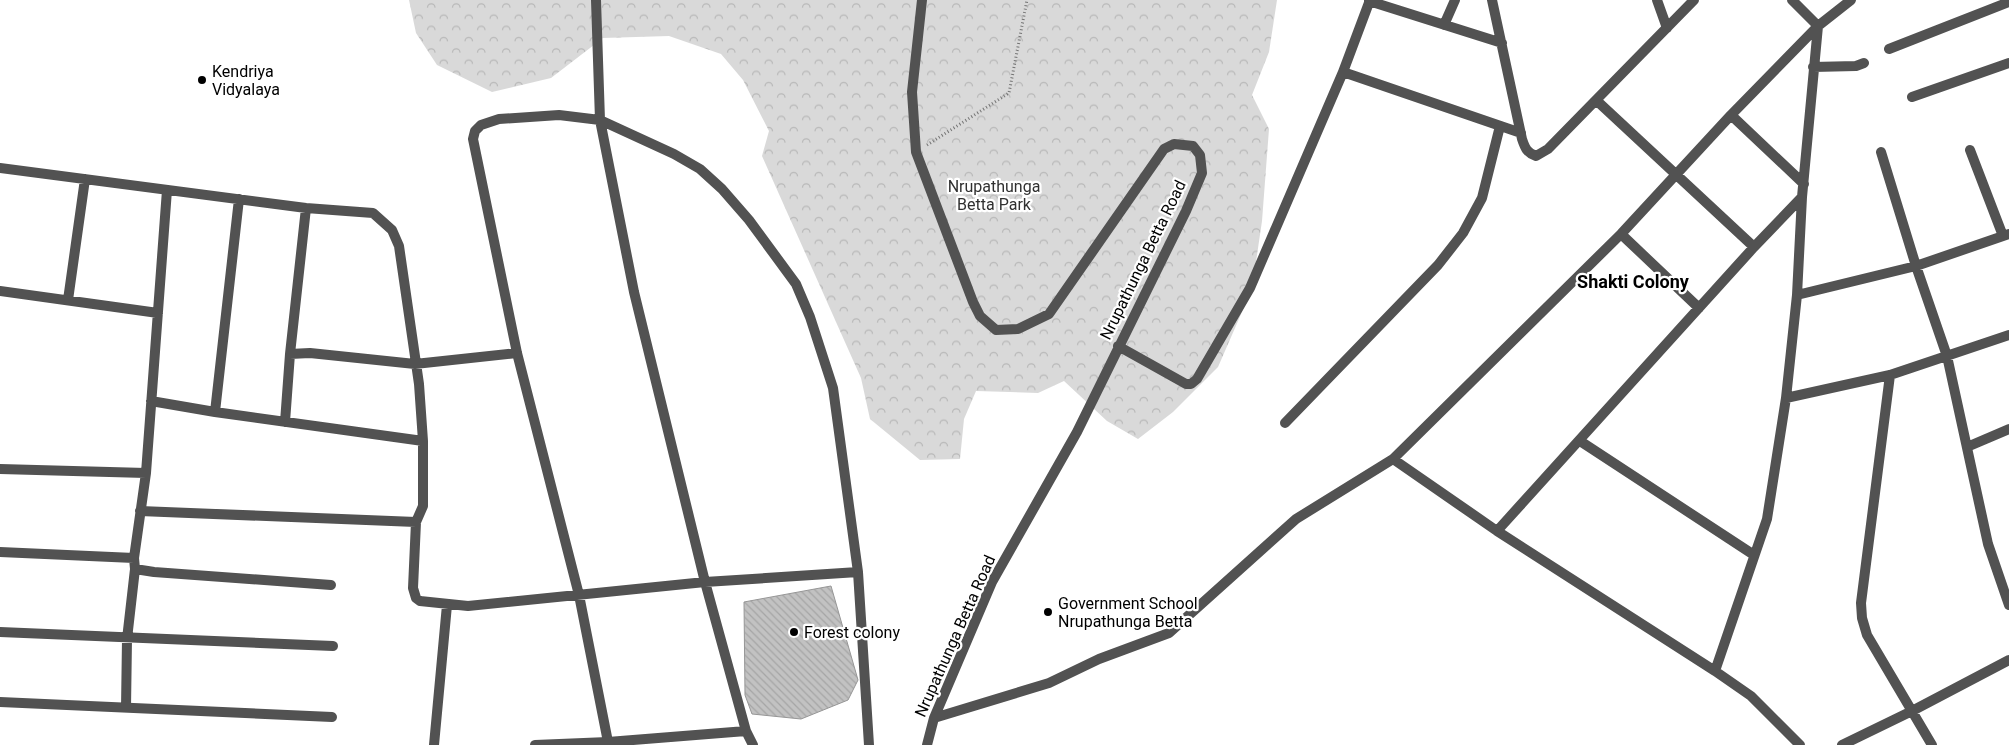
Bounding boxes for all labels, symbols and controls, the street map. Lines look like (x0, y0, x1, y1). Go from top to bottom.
place label: Kendriya Vidyalaya (212, 62, 280, 99)
marker: Kendriya Vidyalaya (196, 74, 208, 86)
park label: Nrupathunga Betta Park (948, 177, 1040, 214)
street label: Nrupathunga Betta Road (1096, 177, 1190, 343)
district label: Shakti Colony (1577, 271, 1690, 292)
street label: Nrupathunga Betta Road (911, 552, 999, 720)
place label: Government School Nrupathunga Betta (1058, 594, 1198, 631)
marker: Government School Nrupathunga Betta (1042, 606, 1054, 618)
place label: Forest colony (804, 623, 900, 642)
marker: Forest colony (788, 626, 800, 638)

